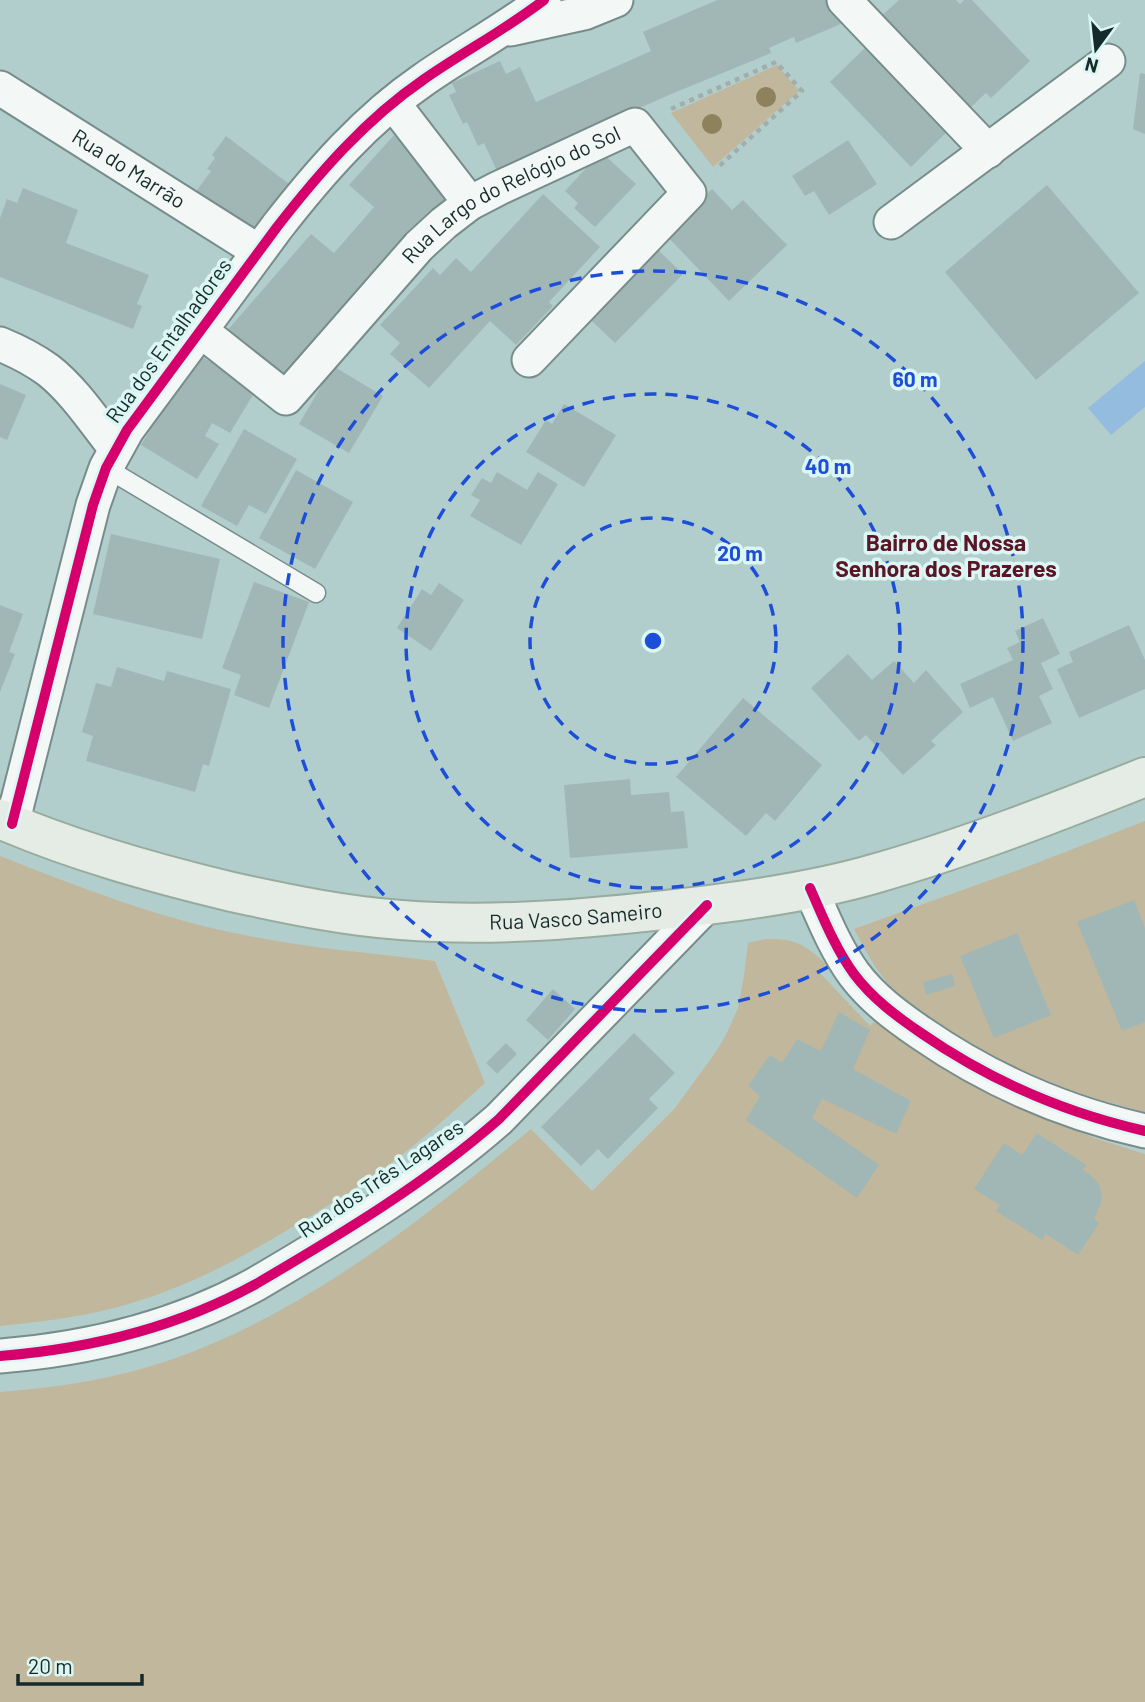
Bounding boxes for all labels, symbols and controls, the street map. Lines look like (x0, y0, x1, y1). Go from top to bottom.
north arrow (1061, 14, 1131, 84)
text: N (1082, 53, 1101, 79)
street label: Rua Largo do Relógio do Sol (396, 120, 624, 268)
street label: Rua do Marrão (68, 123, 191, 213)
street label: Rua dos Entalhadores (100, 253, 236, 427)
text: 60 m (893, 366, 937, 391)
text: 40 m (805, 453, 851, 478)
district label: Bairro de Nossa Senhora dos Prazeres (835, 528, 1057, 582)
text: 20 m (717, 540, 763, 565)
centre of rings (641, 629, 665, 653)
street label: Rua Vasco Sameiro (489, 896, 664, 934)
street label: Rua dos Três Lagares (293, 1113, 467, 1242)
scale bar (18, 1642, 142, 1686)
text: 20 m (28, 1653, 73, 1678)

